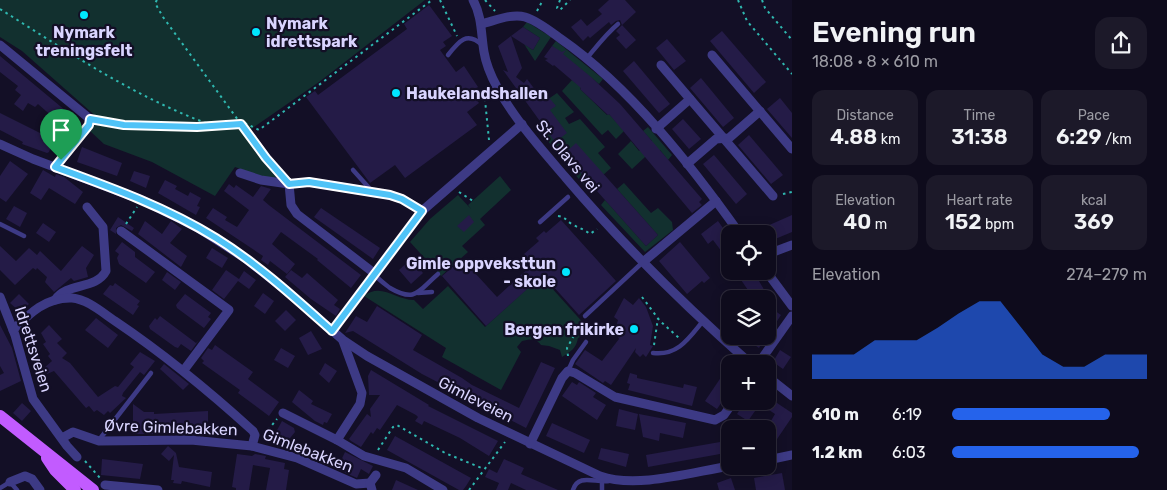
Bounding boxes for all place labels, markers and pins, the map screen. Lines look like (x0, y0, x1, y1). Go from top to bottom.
marker: Nymark treningsfelt (78, 9, 90, 21)
place label: Nymark idrettspark (266, 14, 358, 51)
place label: Nymark treningsfelt (36, 23, 133, 60)
marker: Nymark idrettspark (250, 26, 262, 38)
place label: Haukelandshallen (406, 84, 548, 103)
marker: Haukelandshallen (390, 87, 402, 99)
pin (40, 109, 82, 160)
place label: Gimle oppveksttun - skole (406, 254, 556, 291)
marker: Gimle oppveksttun - skole (560, 266, 572, 278)
place label: Bergen frikirke (504, 320, 624, 339)
marker: Bergen frikirke (628, 323, 640, 335)

